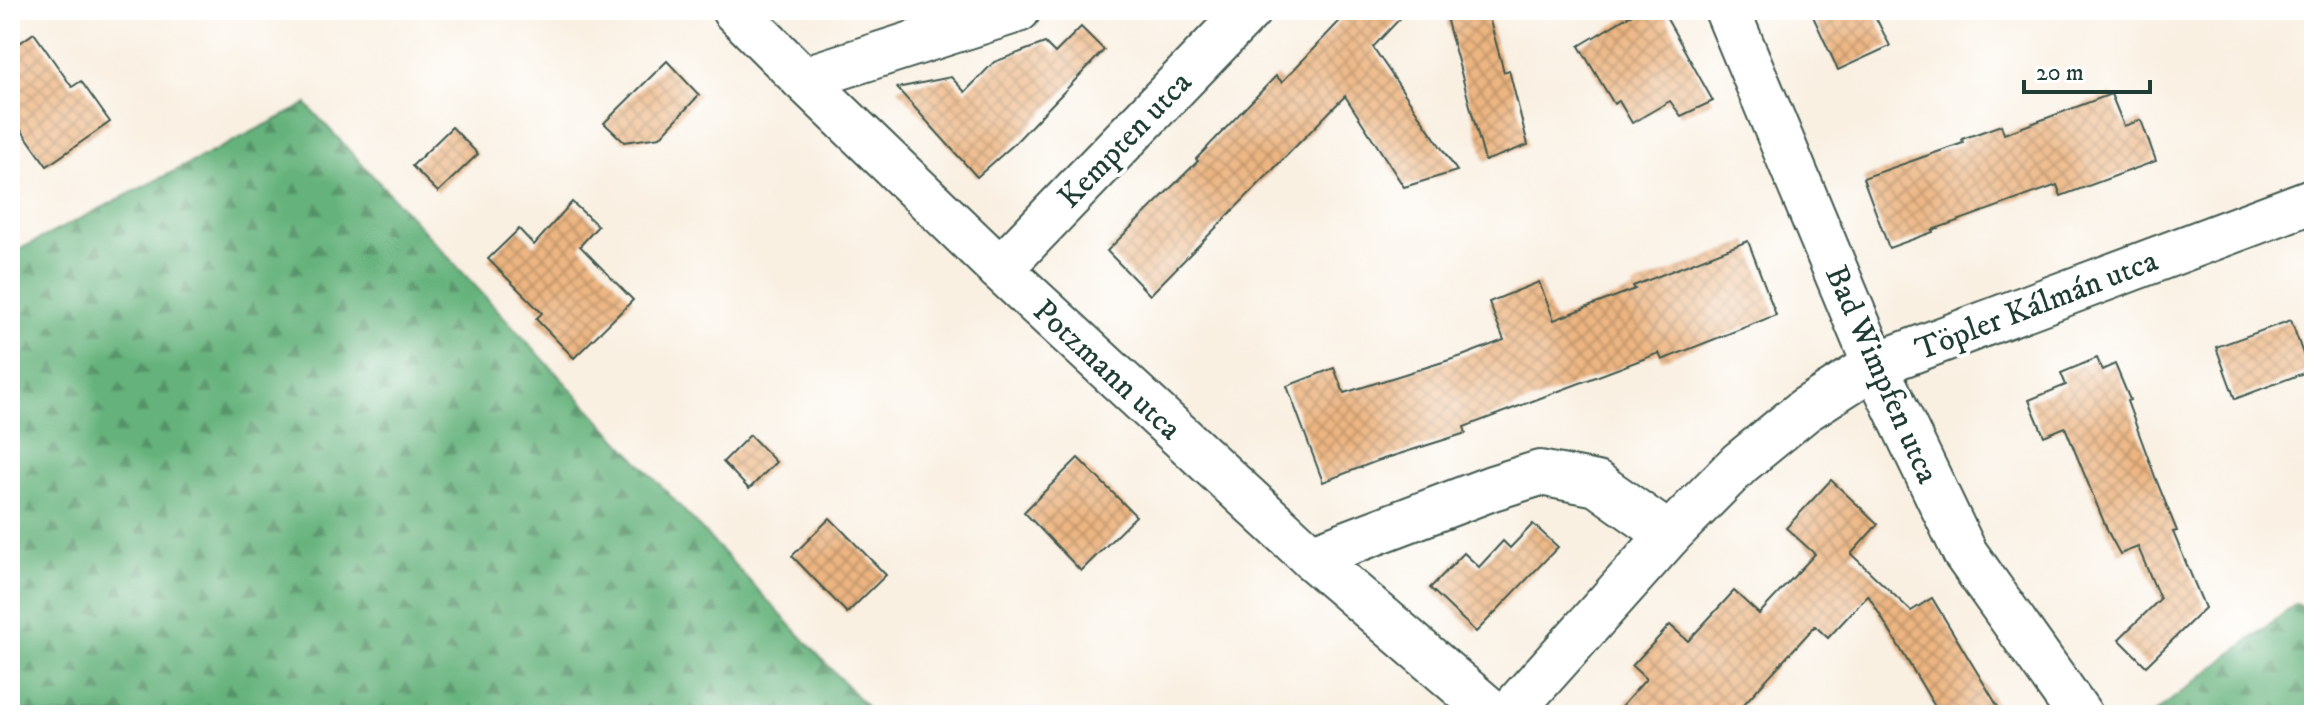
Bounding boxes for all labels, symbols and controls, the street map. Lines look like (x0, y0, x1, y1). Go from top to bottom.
scale bar (2024, 44, 2150, 94)
text: 20 m (2036, 58, 2084, 88)
street label: Kempten utca (1050, 63, 1201, 217)
street label: Töpler Kálmán utca (1910, 241, 2164, 370)
street label: Bad Wimpfen utca (1815, 260, 1947, 490)
street label: Potzmann utca (1024, 291, 1190, 450)

